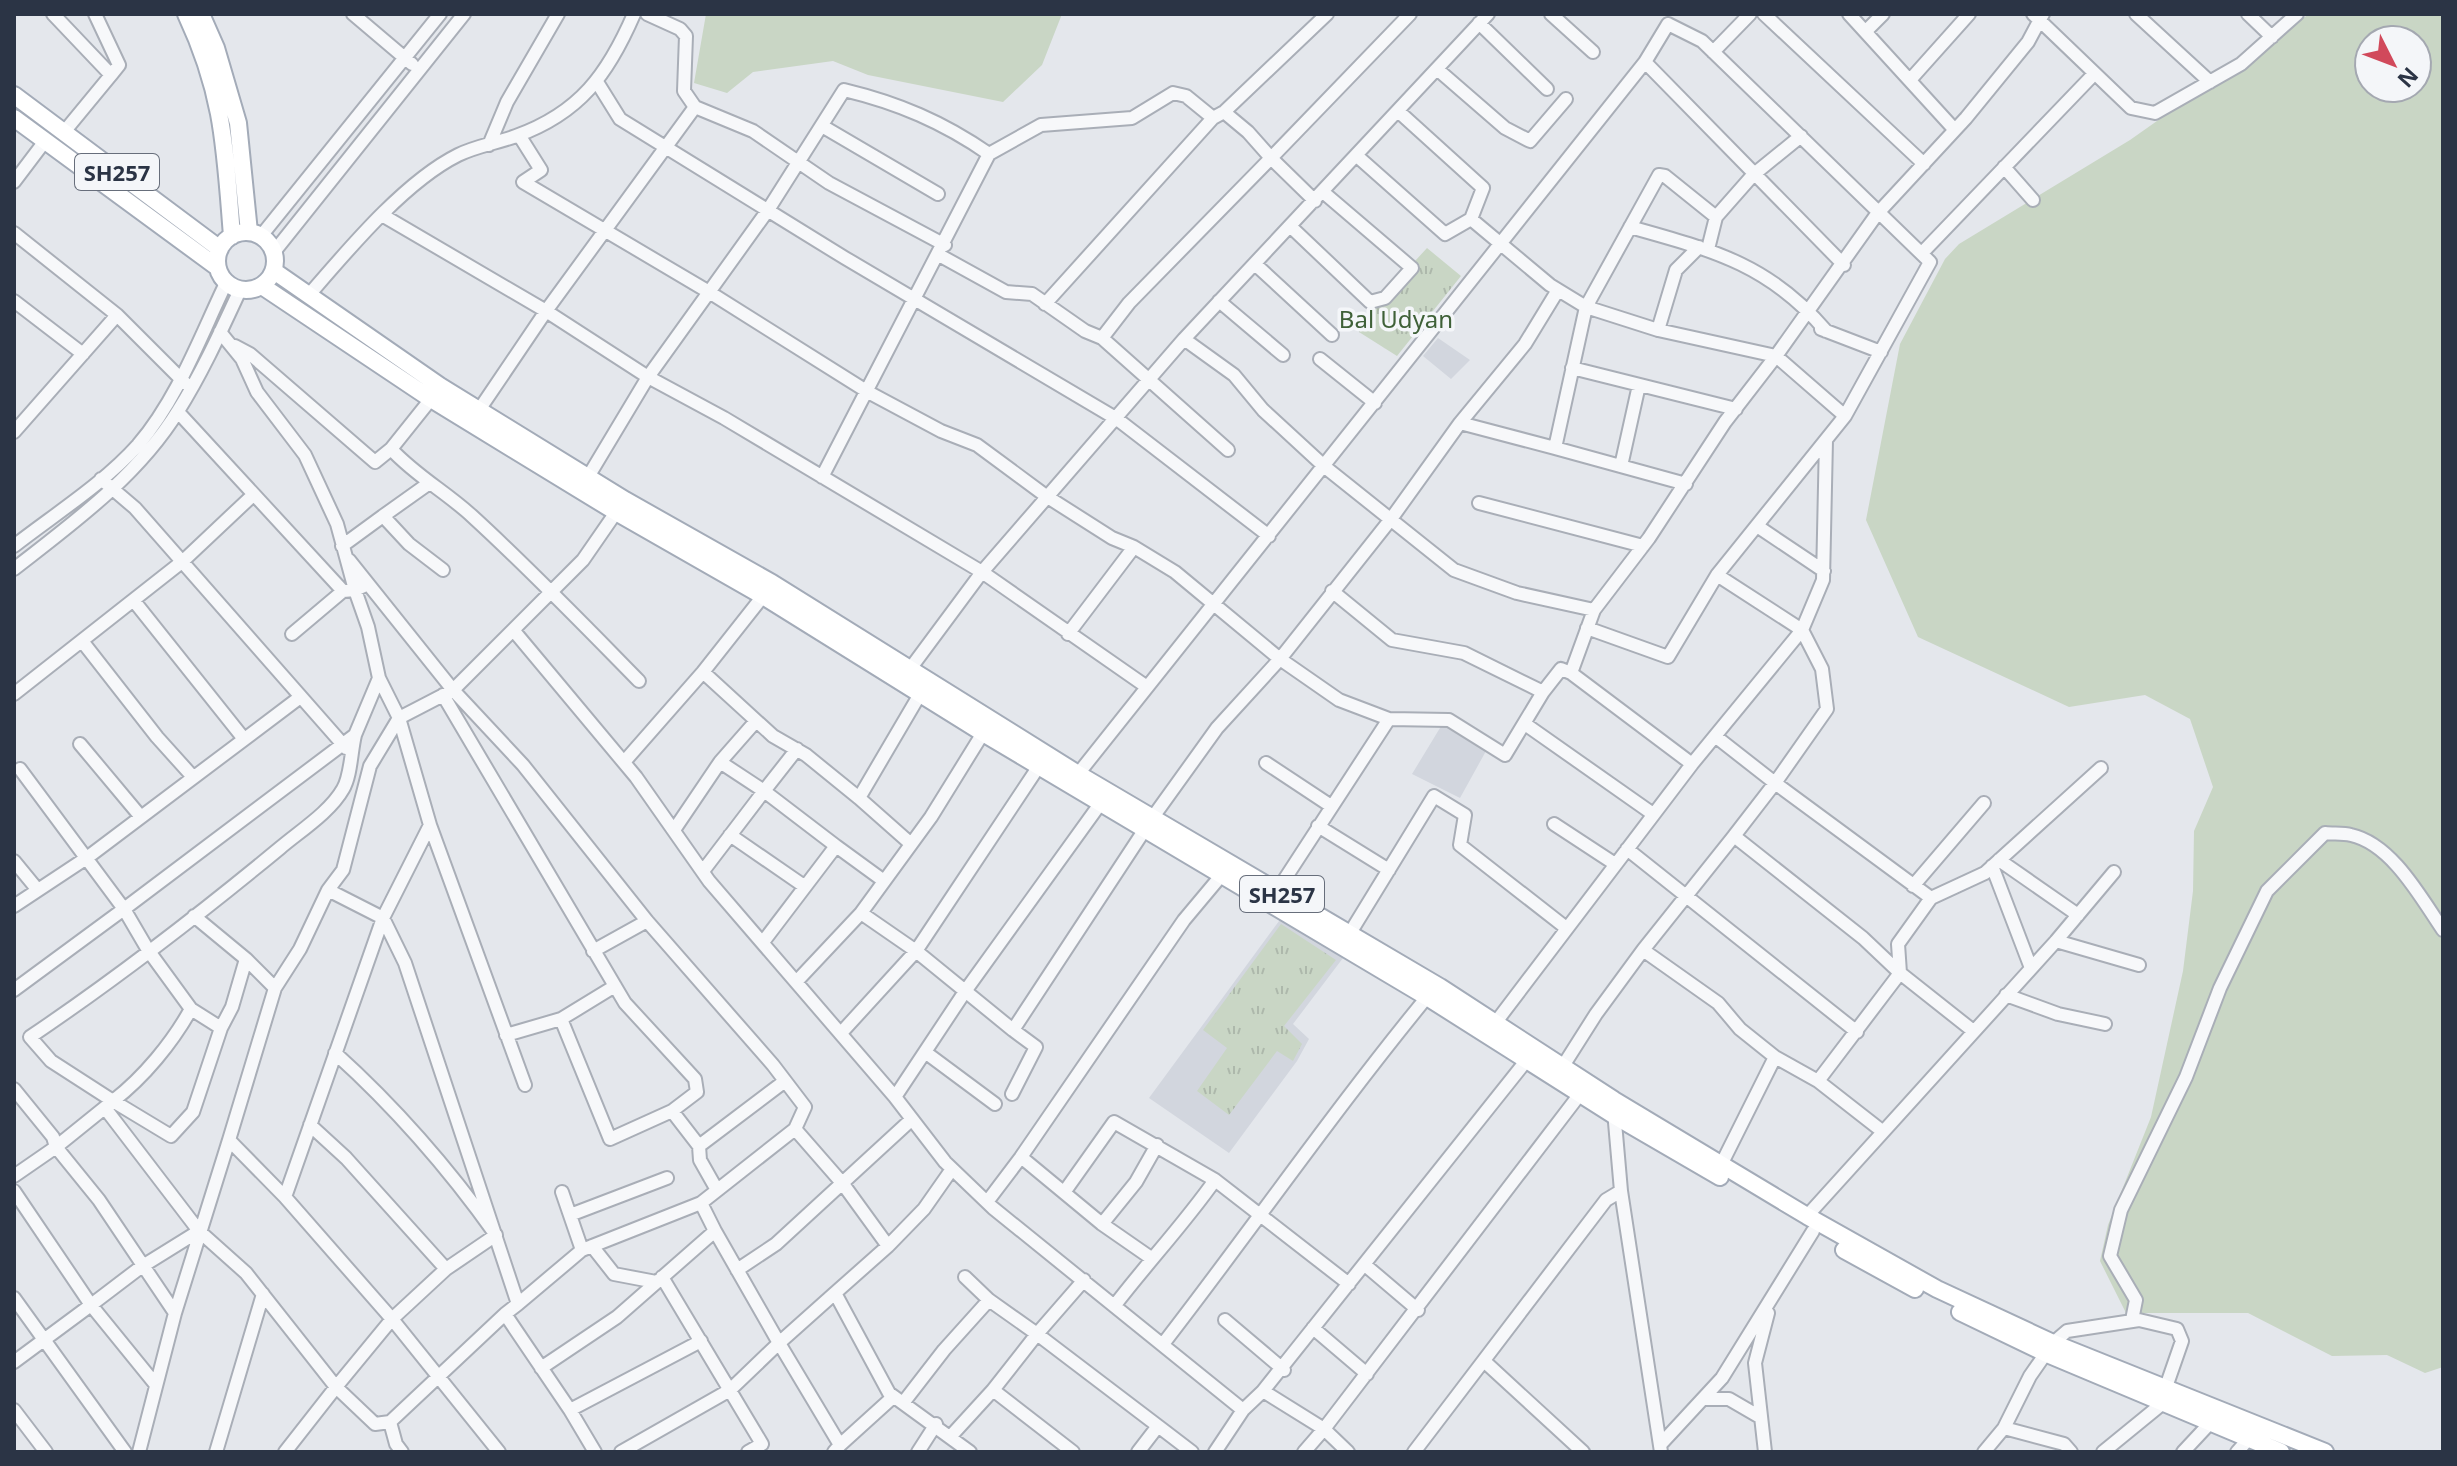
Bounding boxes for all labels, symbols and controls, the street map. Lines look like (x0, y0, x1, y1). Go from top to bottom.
north arrow (2353, 24, 2433, 104)
text: N (2391, 61, 2426, 95)
road number: SH257 (75, 154, 159, 190)
park label: Bal Udyan (1339, 302, 1453, 335)
road number: SH257 (1240, 876, 1324, 912)

